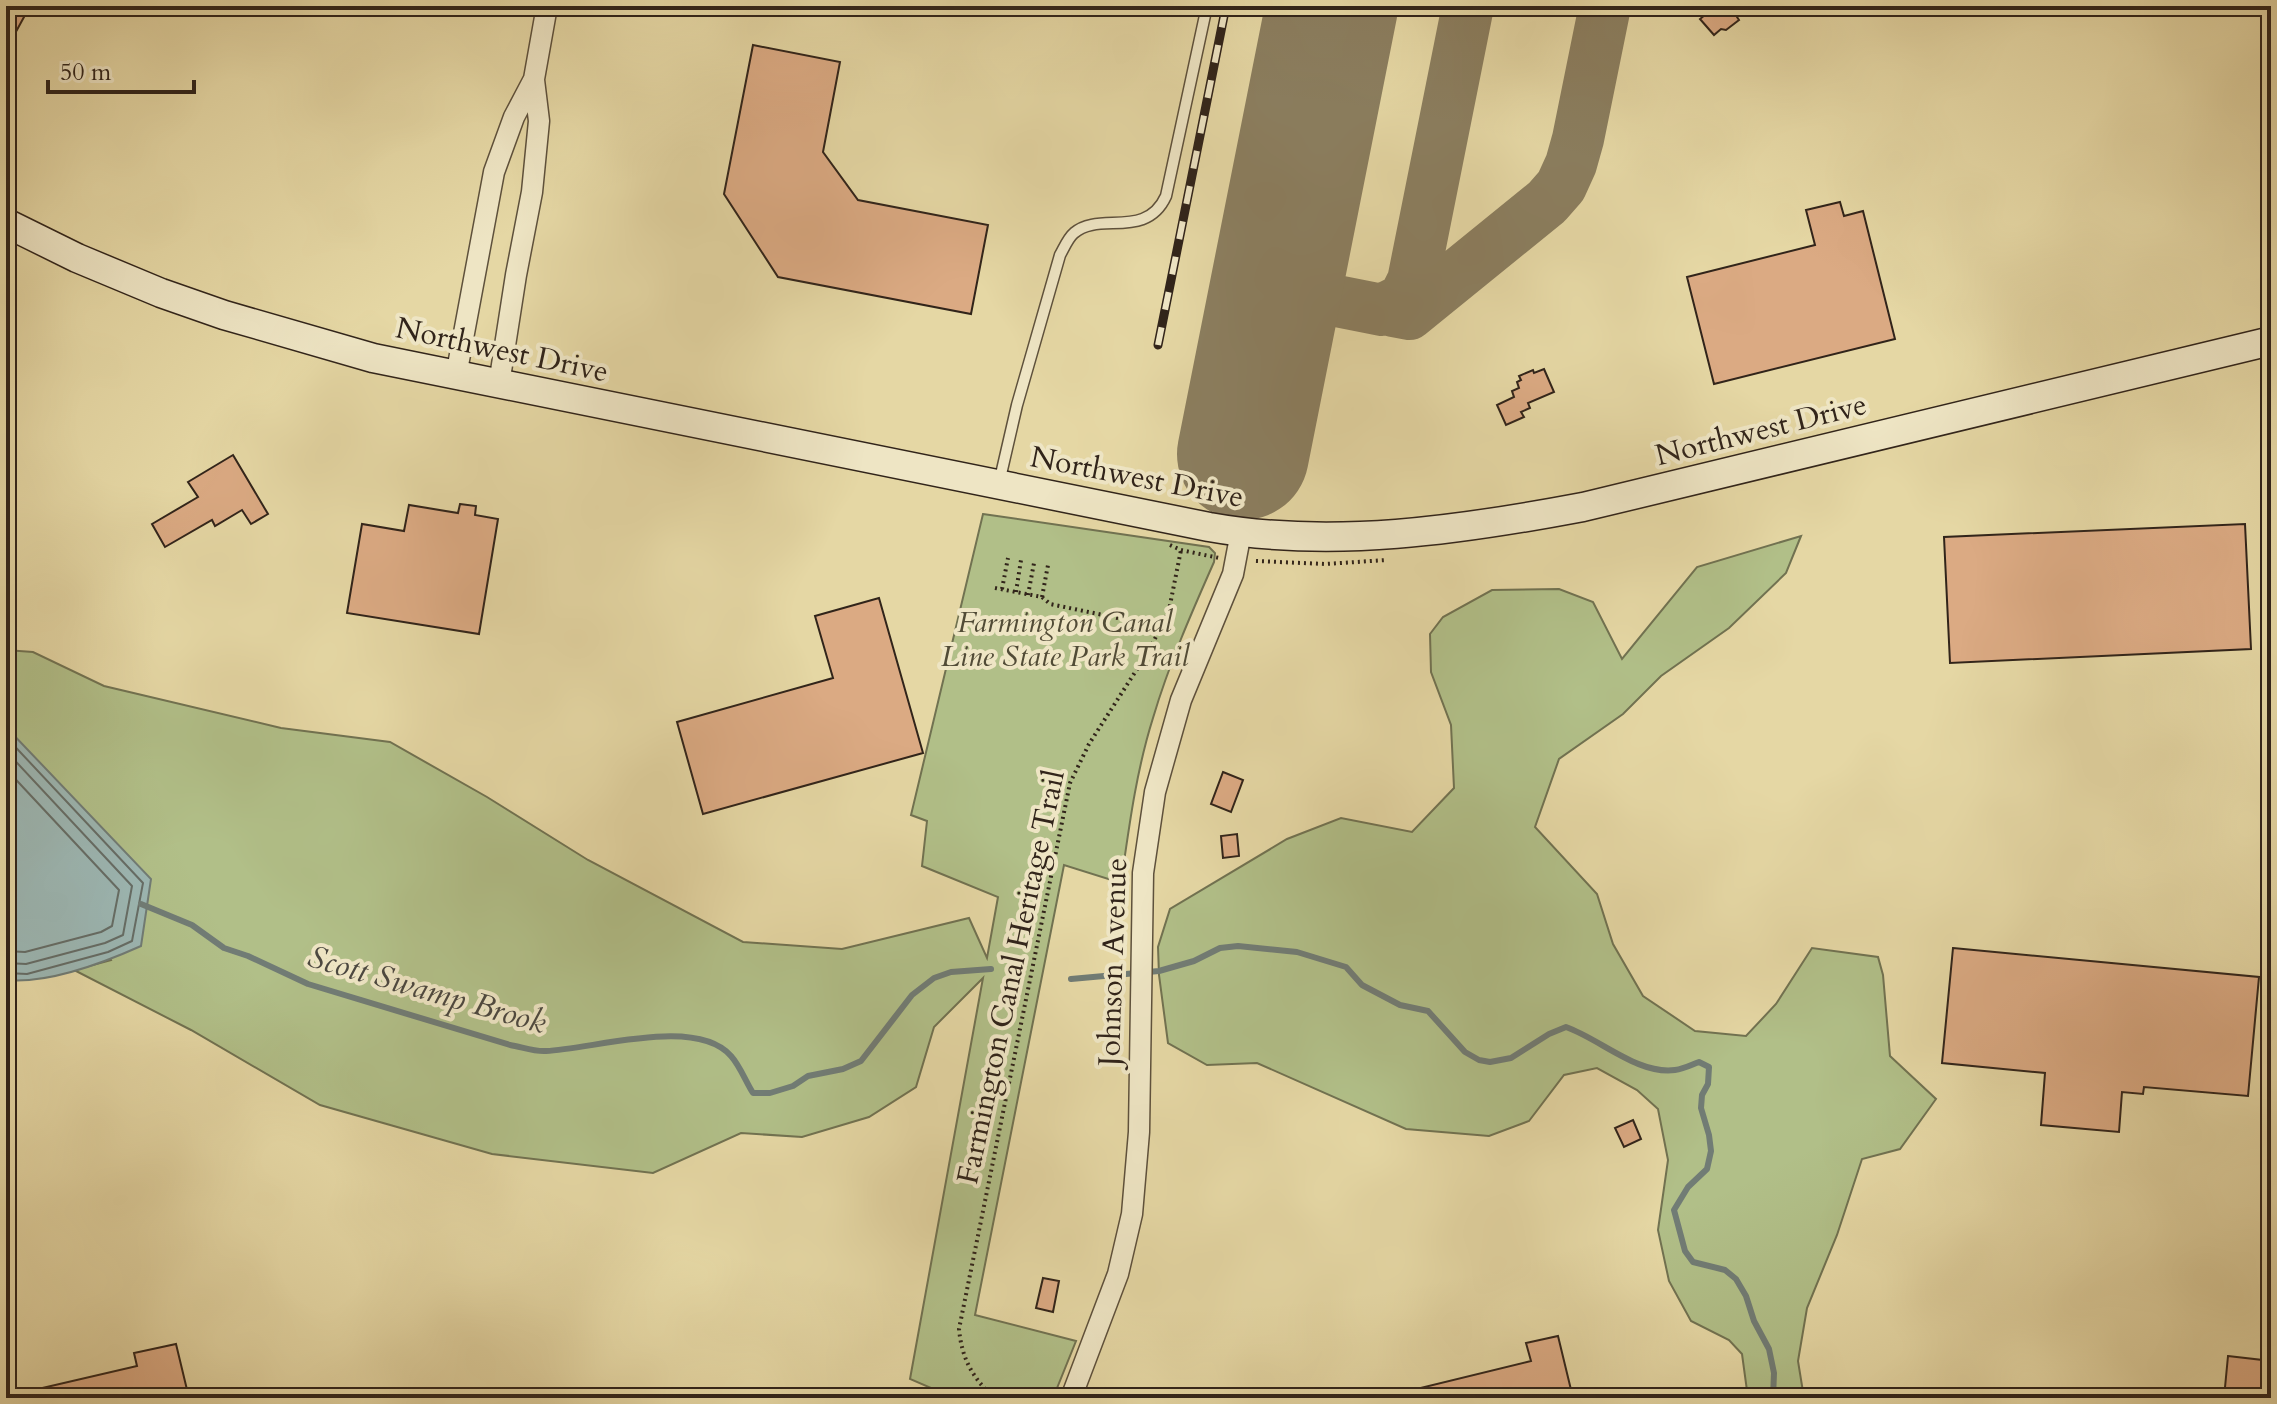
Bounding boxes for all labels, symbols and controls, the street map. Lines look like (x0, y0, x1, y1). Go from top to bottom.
scale bar (48, 44, 194, 94)
text: 50 m (60, 56, 112, 89)
street label: Northwest Drive (392, 307, 612, 393)
street label: Northwest Drive (1651, 384, 1871, 476)
street label: Northwest Drive (1027, 436, 1247, 518)
park label: Farmington Canal Line State Park Trail (941, 602, 1190, 677)
street label: Farmington Canal Heritage Trail (947, 766, 1075, 1188)
street label: Johnson Avenue (1089, 857, 1137, 1071)
water label: Scott Swamp Brook (303, 935, 551, 1045)

